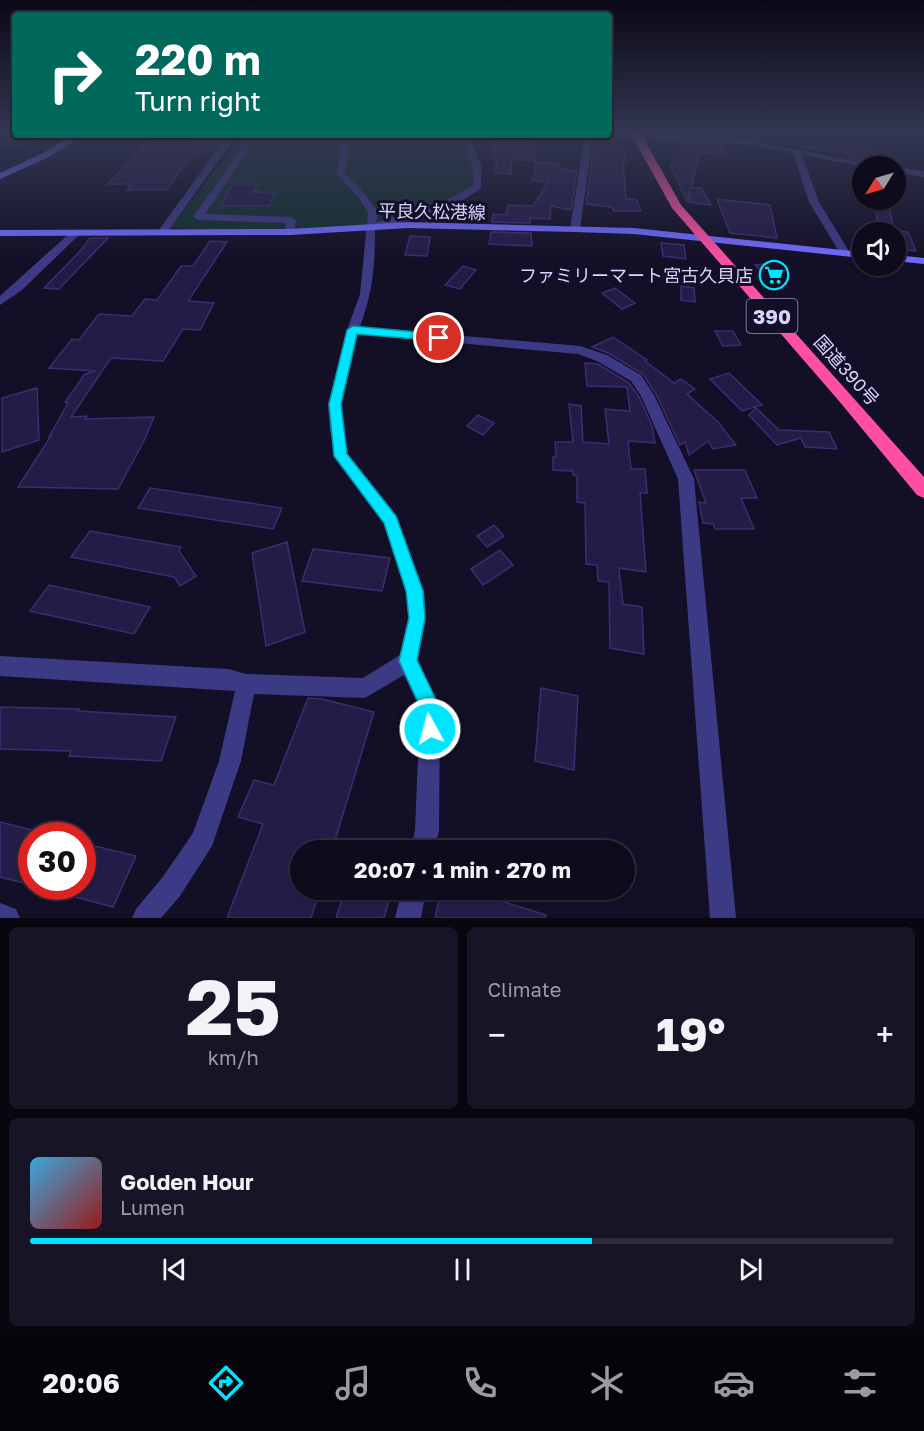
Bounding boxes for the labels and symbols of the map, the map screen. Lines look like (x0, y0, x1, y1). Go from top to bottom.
north arrow (852, 156, 906, 210)
street label: 平良久松港線 (378, 199, 486, 223)
supermarket icon: ファミリーマート宮古久貝店 (758, 259, 790, 291)
place label: ファミリーマート宮古久貝店 (519, 264, 753, 286)
road number: 390 (746, 299, 798, 333)
pin (413, 312, 464, 363)
street label: 国道390号 (810, 330, 884, 410)
position arrow (398, 697, 462, 761)
speed limit sign: 30 (18, 822, 96, 900)

